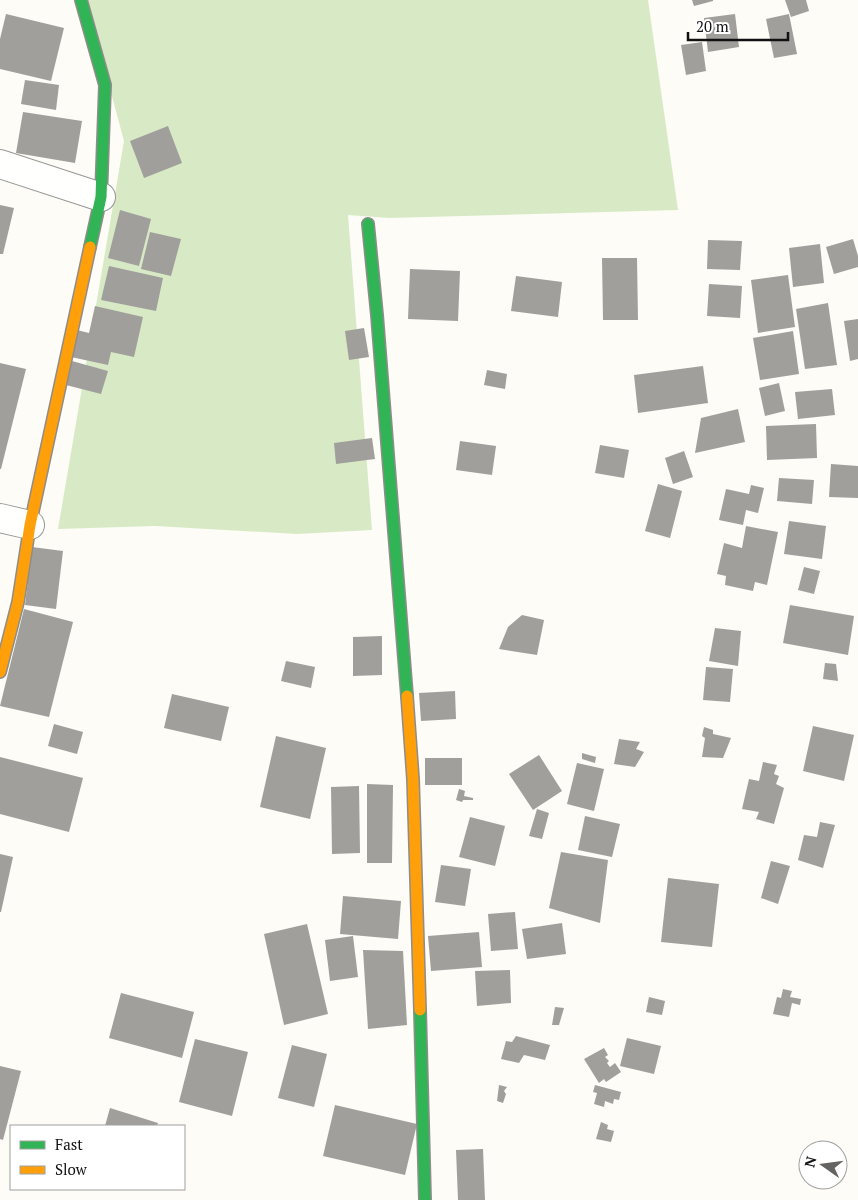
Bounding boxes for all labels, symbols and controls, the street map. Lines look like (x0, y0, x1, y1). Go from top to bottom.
scale bar (688, 10, 788, 42)
text: 20 m (696, 16, 729, 36)
legend (10, 1125, 185, 1190)
text: Fast (55, 1134, 83, 1154)
north arrow (798, 1140, 848, 1190)
text: N (799, 1154, 820, 1169)
text: Slow (55, 1159, 88, 1179)

